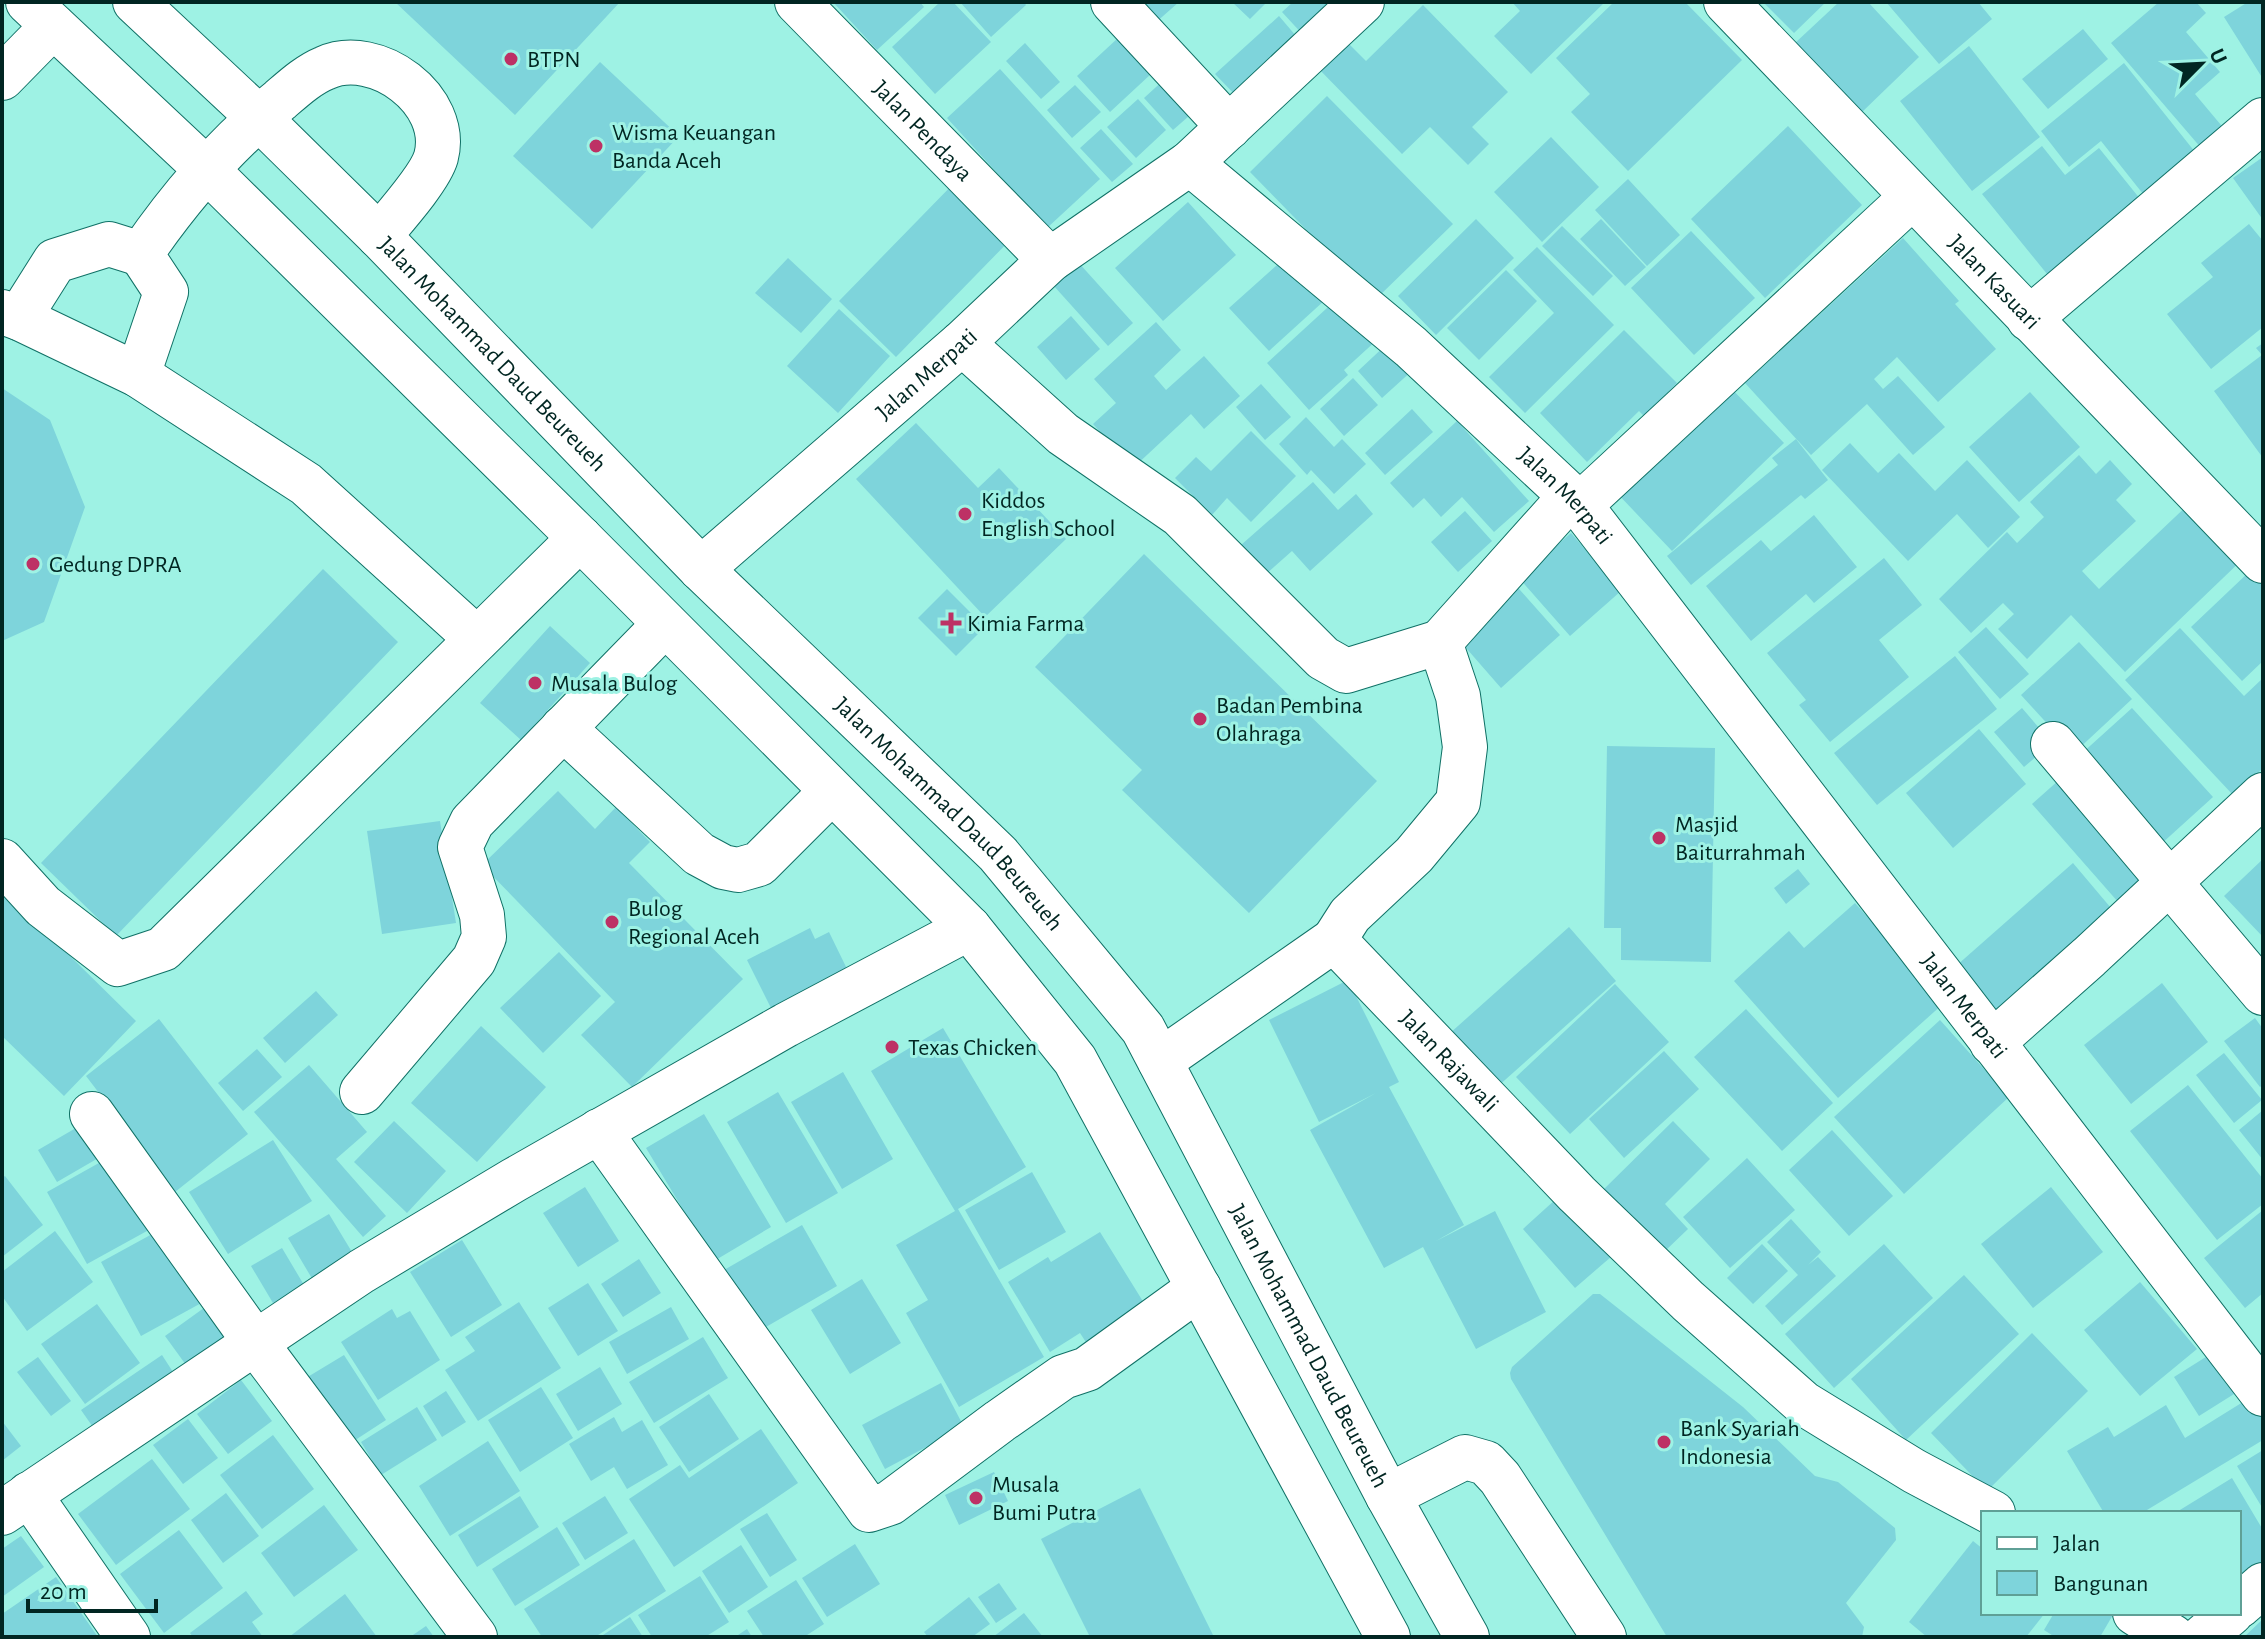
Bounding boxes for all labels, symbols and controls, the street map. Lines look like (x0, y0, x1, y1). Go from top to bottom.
north arrow (2161, 24, 2241, 104)
text: U (2205, 45, 2231, 67)
place label: BTPN (527, 48, 581, 72)
marker: BTPN (502, 50, 520, 68)
street label: Jalan Pendaya (868, 76, 977, 186)
place label: Wisma Keuangan Banda Aceh (612, 121, 776, 173)
marker: Wisma Keuangan Banda Aceh (587, 137, 605, 155)
street label: Jalan Kasuari (1944, 231, 2045, 334)
street label: Jalan Mohammad Daud Beureueh (374, 233, 611, 476)
street label: Jalan Merpati (872, 324, 982, 425)
street label: Jalan Merpati (1513, 443, 1617, 549)
place label: Kiddos English School (981, 489, 1116, 541)
marker: Kiddos English School (956, 505, 974, 523)
place label: Gedung DPRA (49, 553, 182, 577)
marker: Gedung DPRA (24, 555, 42, 573)
place label: Kimia Farma (967, 612, 1085, 636)
marker: Kimia Farma (942, 614, 960, 632)
place label: Musala Bulog (551, 672, 677, 696)
marker: Musala Bulog (526, 674, 544, 692)
street label: Jalan Mohammad Daud Beureueh (830, 693, 1067, 936)
place label: Badan Pembina Olahraga (1216, 694, 1363, 746)
marker: Badan Pembina Olahraga (1191, 710, 1209, 728)
place label: Masjid Baiturrahmah (1675, 813, 1806, 865)
marker: Masjid Baiturrahmah (1650, 829, 1668, 847)
place label: Bulog Regional Aceh (628, 897, 760, 949)
marker: Bulog Regional Aceh (603, 913, 621, 931)
street label: Jalan Merpati (1916, 949, 2011, 1063)
street label: Jalan Rajawali (1395, 1006, 1503, 1117)
place label: Texas Chicken (908, 1036, 1037, 1060)
marker: Texas Chicken (883, 1038, 901, 1056)
street label: Jalan Mohammad Daud Beureueh (1224, 1201, 1392, 1492)
place label: Bank Syariah Indonesia (1680, 1417, 1800, 1469)
marker: Bank Syariah Indonesia (1655, 1433, 1673, 1451)
place label: Musala Bumi Putra (992, 1473, 1097, 1525)
marker: Musala Bumi Putra (967, 1489, 985, 1507)
legend (1981, 1511, 2241, 1615)
text: Jalan (2053, 1532, 2100, 1556)
scale bar (28, 1563, 156, 1613)
text: Bangunan (2053, 1572, 2148, 1596)
text: 20 m (40, 1580, 87, 1604)

